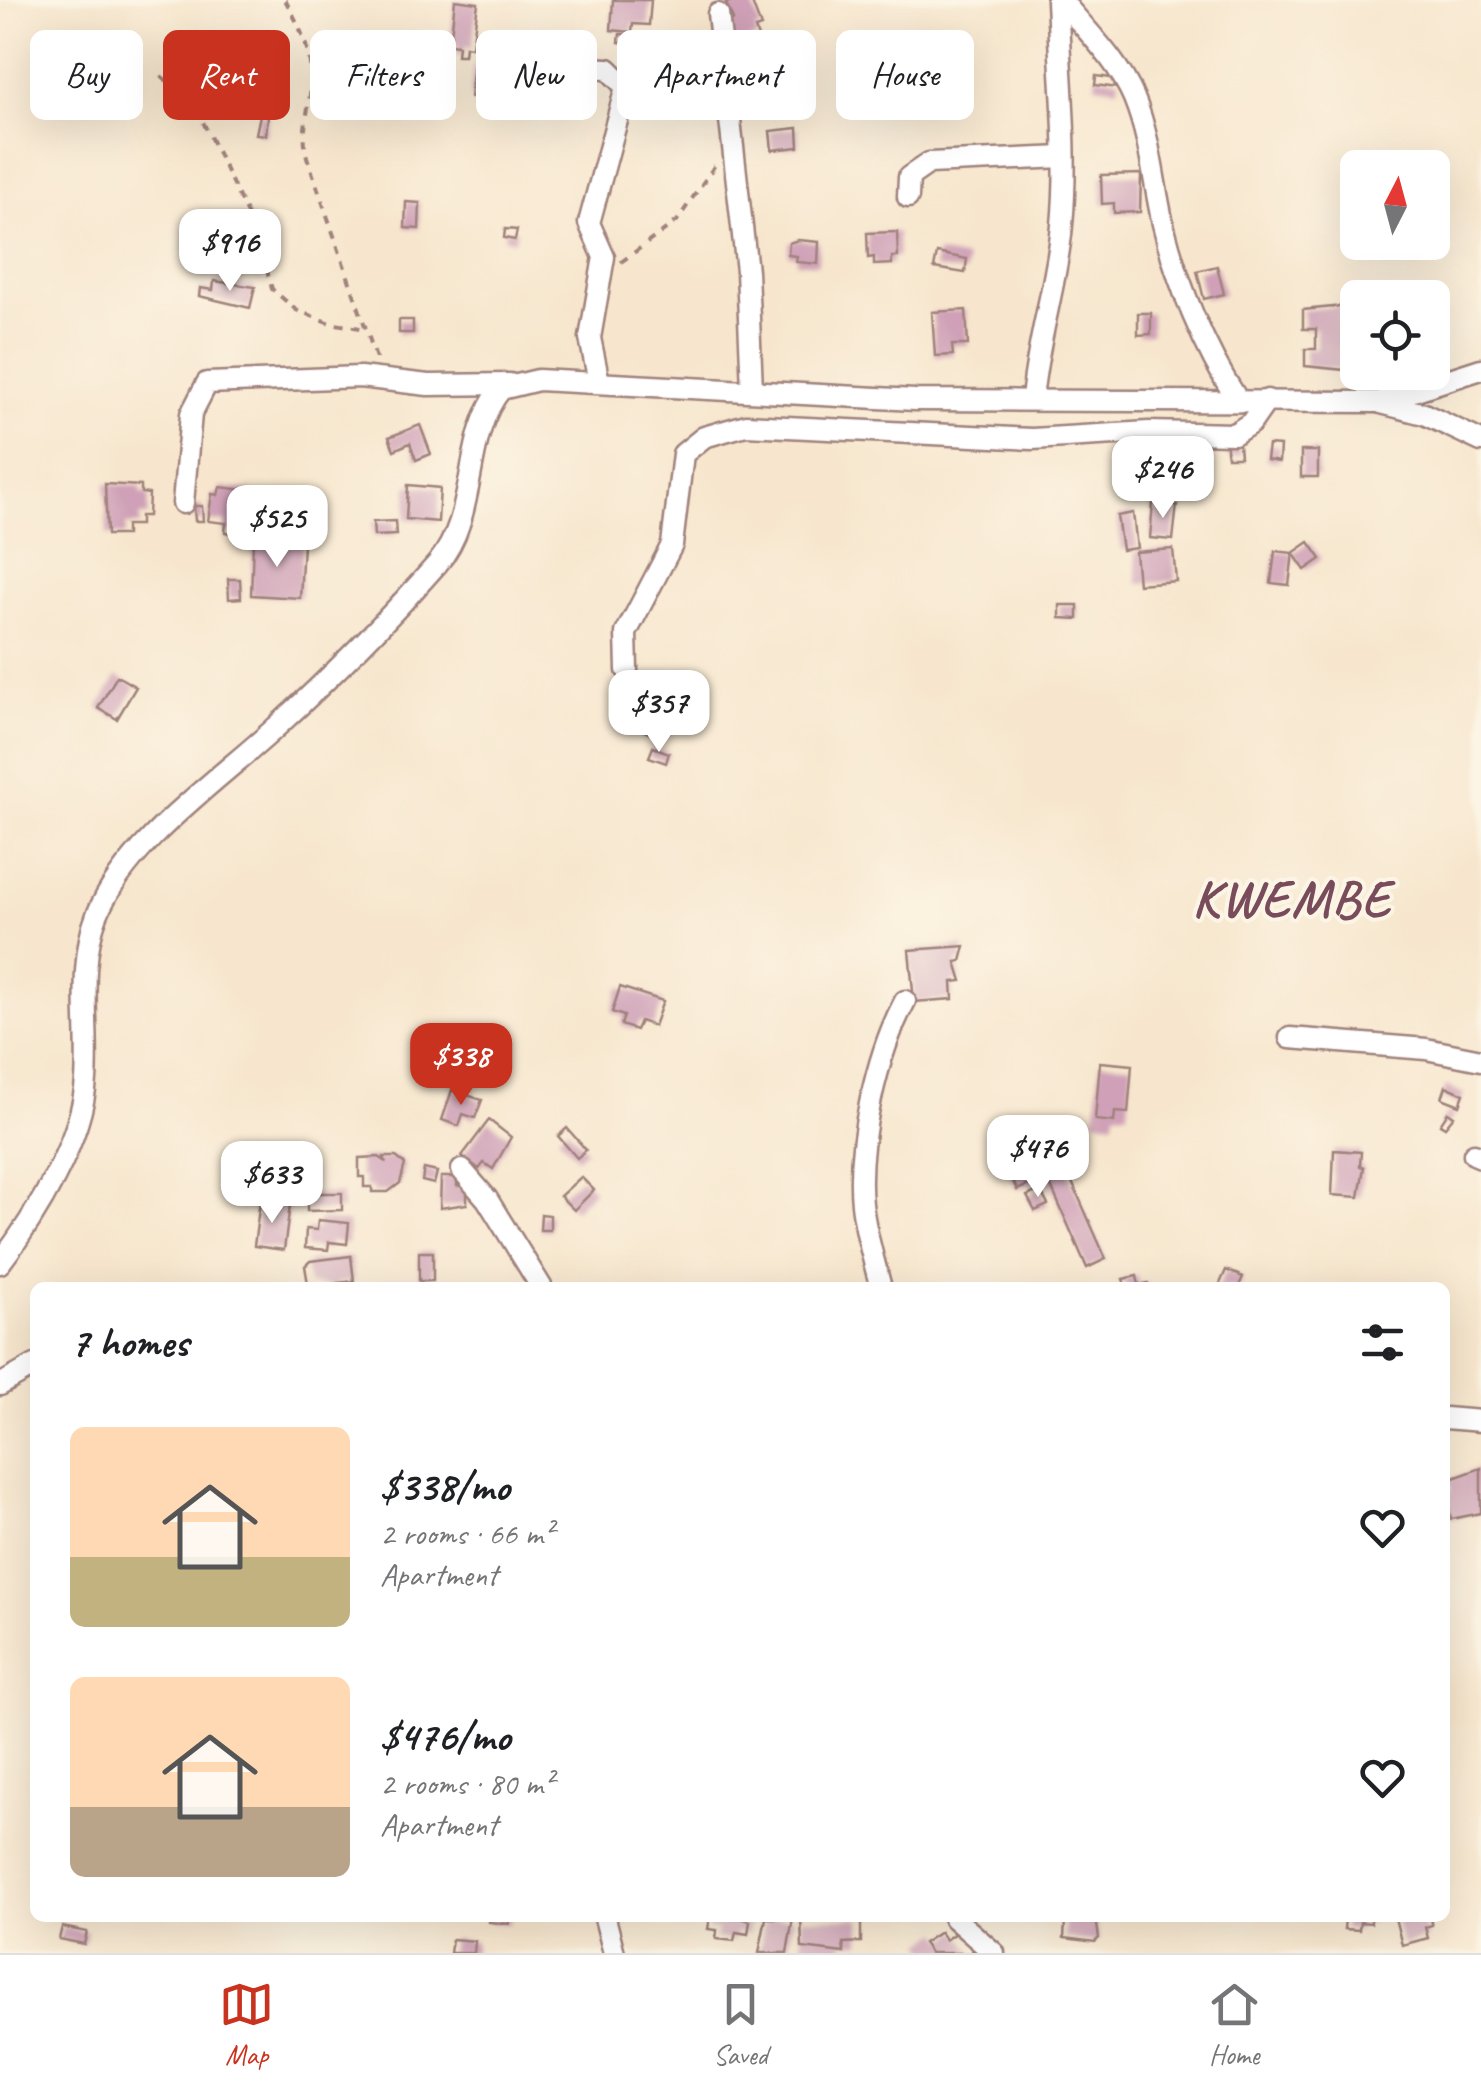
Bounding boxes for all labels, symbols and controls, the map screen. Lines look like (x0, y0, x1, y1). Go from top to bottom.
chip: Buy (30, 30, 143, 120)
chip: Rent (163, 30, 290, 120)
chip: Filters (310, 30, 456, 120)
chip: New (476, 30, 597, 120)
chip: Apartment (617, 30, 816, 120)
chip: House (836, 30, 974, 120)
north arrow (1340, 150, 1450, 260)
map controls (1340, 150, 1450, 390)
pin: $916 (171, 209, 289, 294)
text: $916 (201, 221, 259, 262)
button: locate (1340, 280, 1450, 390)
pin: $246 (1104, 436, 1222, 521)
text: $246 (1134, 448, 1192, 489)
pin: $525 (218, 485, 336, 570)
text: $525 (249, 497, 305, 538)
pin: $357 (600, 670, 718, 755)
text: $357 (631, 682, 687, 723)
district label: KWEMBE (1192, 866, 1396, 932)
pin: $338 (402, 1023, 520, 1108)
text: $338 (432, 1035, 490, 1076)
pin: $476 (979, 1115, 1097, 1200)
text: $476 (1009, 1127, 1067, 1168)
pin: $633 (213, 1141, 331, 1226)
text: $633 (243, 1153, 301, 1194)
icon: filters (1355, 1315, 1410, 1370)
text: 7 homes (70, 1316, 188, 1369)
text: $338/mo (380, 1460, 509, 1513)
icon: home (150, 1467, 270, 1587)
icon: heart (1355, 1500, 1410, 1555)
text: 2 rooms · 66 m² (380, 1513, 553, 1554)
text: Apartment (380, 1554, 498, 1595)
text: $476/mo (380, 1710, 510, 1763)
icon: home (150, 1717, 270, 1837)
icon: heart (1355, 1750, 1410, 1805)
text: 2 rooms · 80 m² (380, 1763, 553, 1804)
text: Apartment (380, 1804, 498, 1845)
tab: Map (219, 1977, 274, 2072)
tab: Saved (713, 1977, 768, 2072)
tab: Home (1207, 1977, 1262, 2072)

